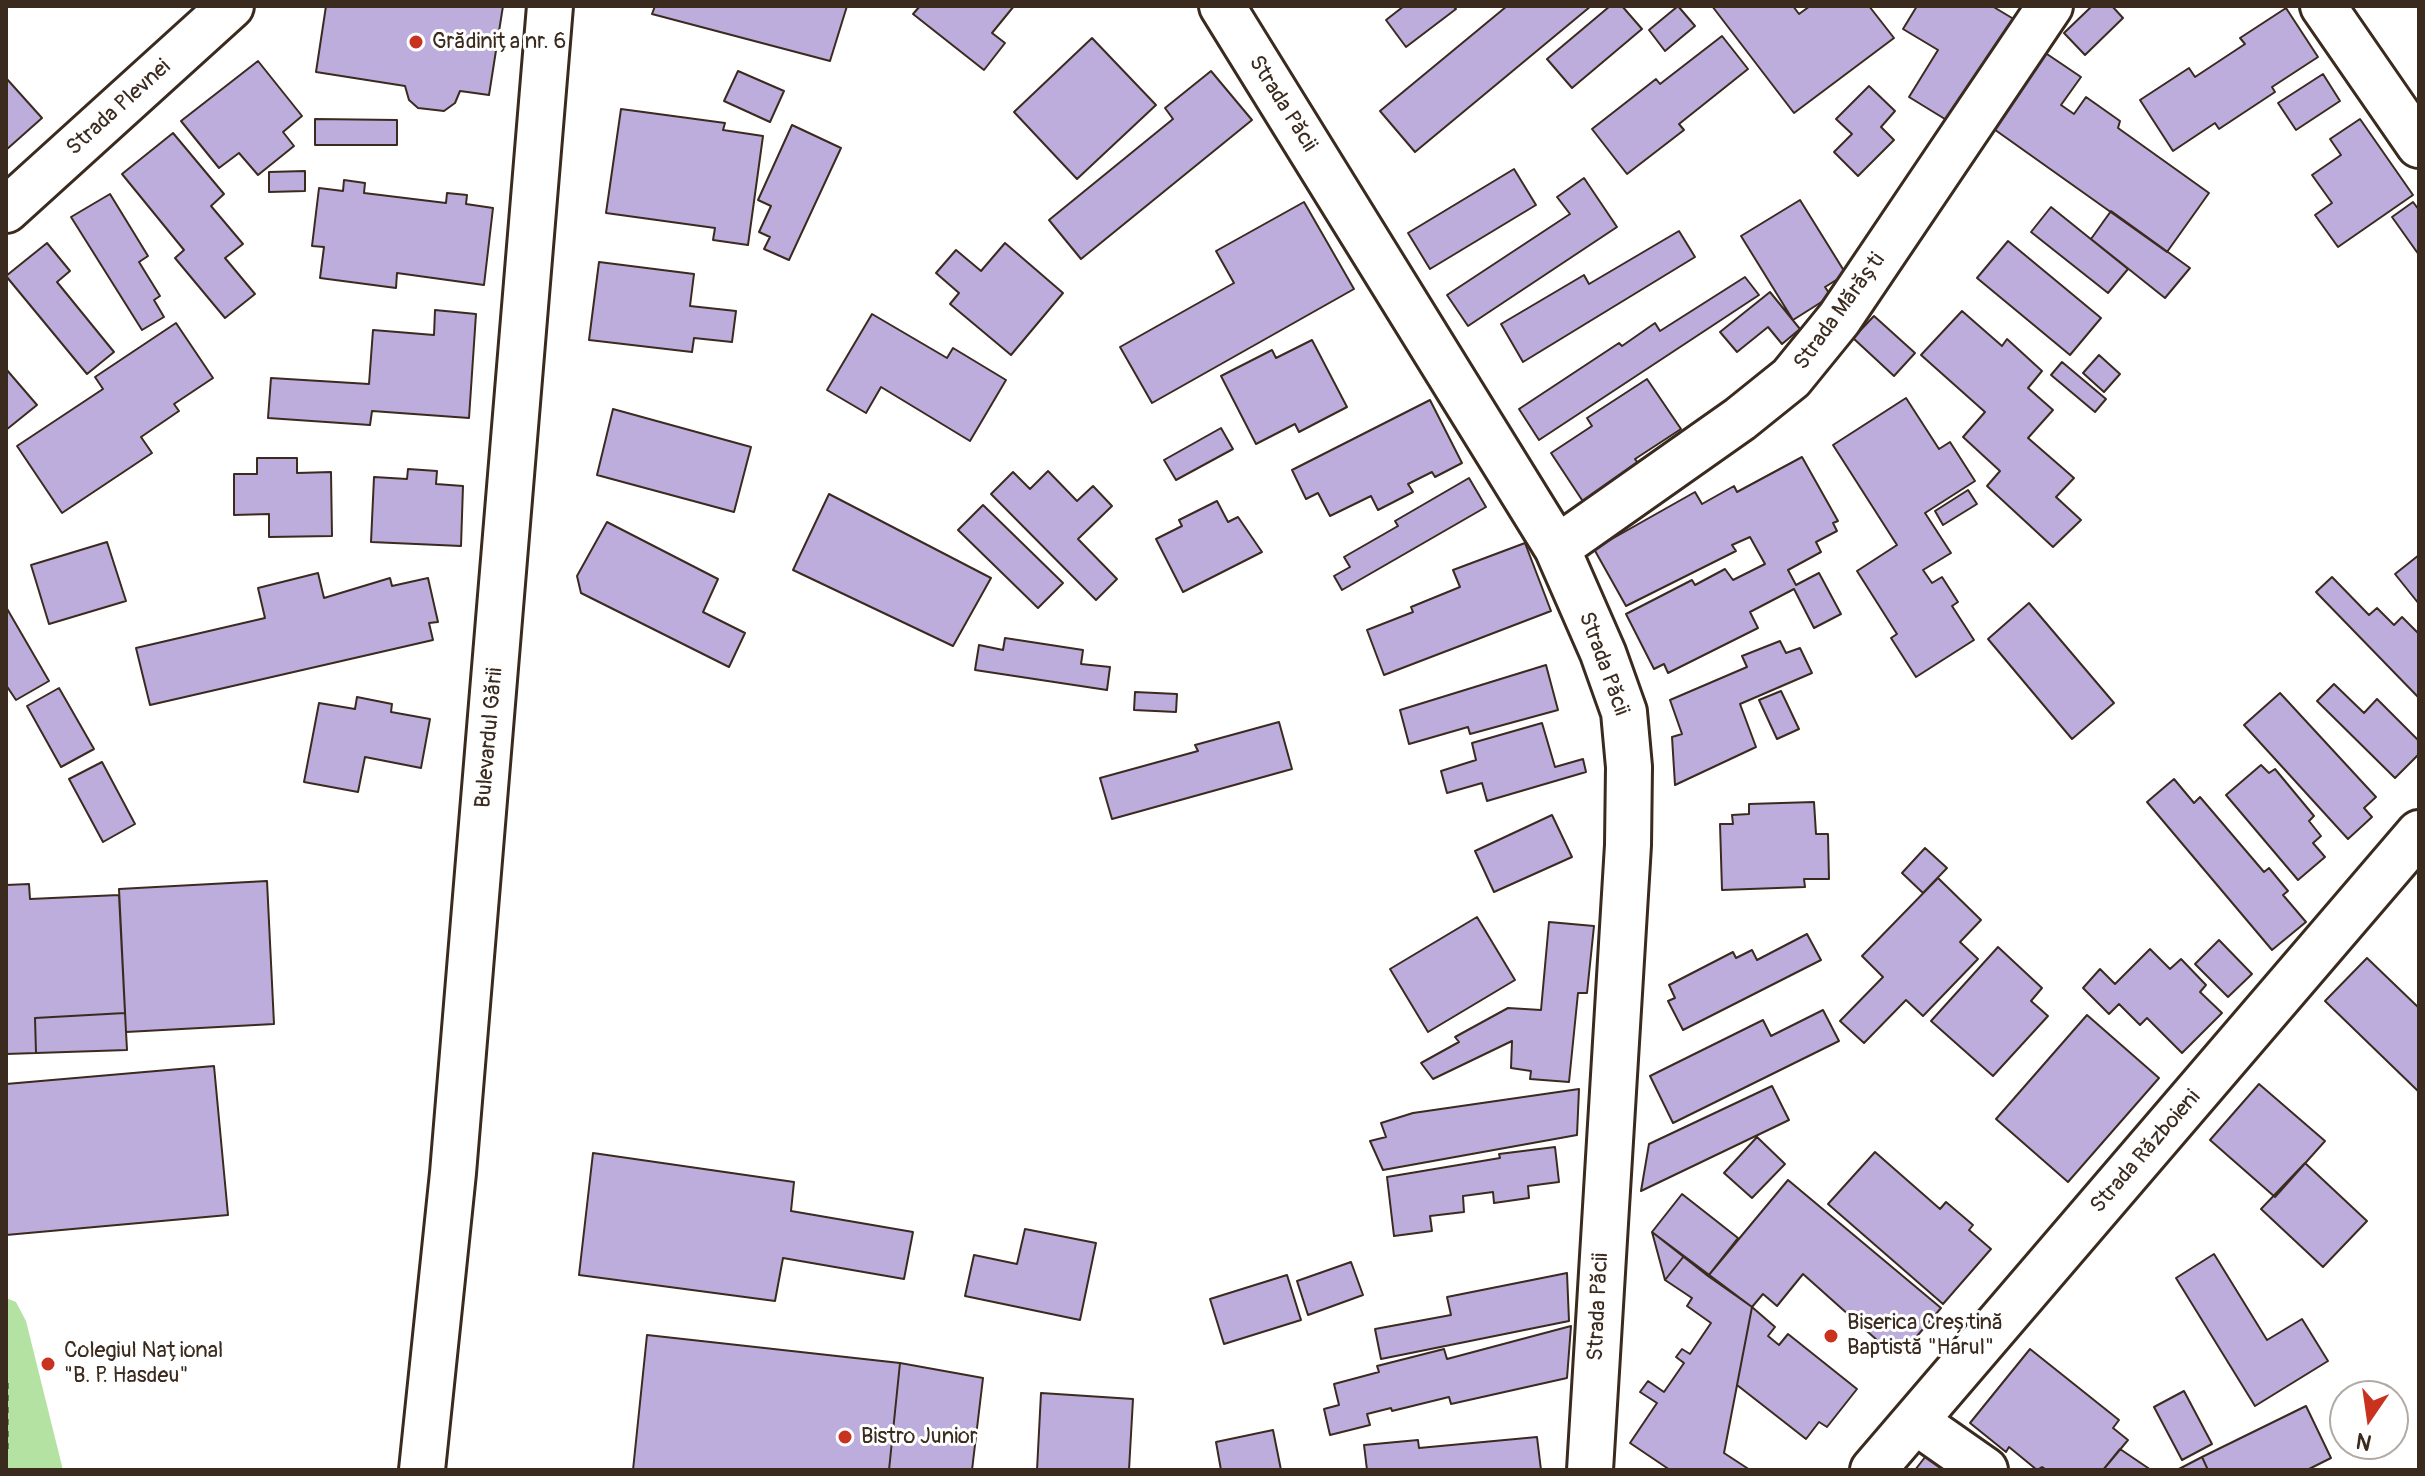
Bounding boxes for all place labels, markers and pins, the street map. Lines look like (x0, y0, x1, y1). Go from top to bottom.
place label: Grădinița nr. 6 (432, 29, 566, 55)
marker: Grădinița nr. 6 (407, 33, 425, 51)
place label: Biserica Creștină Baptistă "Harul" (1847, 1310, 2003, 1362)
marker: Biserica Creștină Baptistă "Harul" (1822, 1327, 1840, 1345)
place label: Colegiul Național "B. P. Hasdeu" (64, 1338, 223, 1390)
marker: Colegiul Național "B. P. Hasdeu" (39, 1355, 57, 1373)
place label: Bistro Junior (861, 1424, 978, 1450)
marker: Bistro Junior (836, 1428, 854, 1446)

